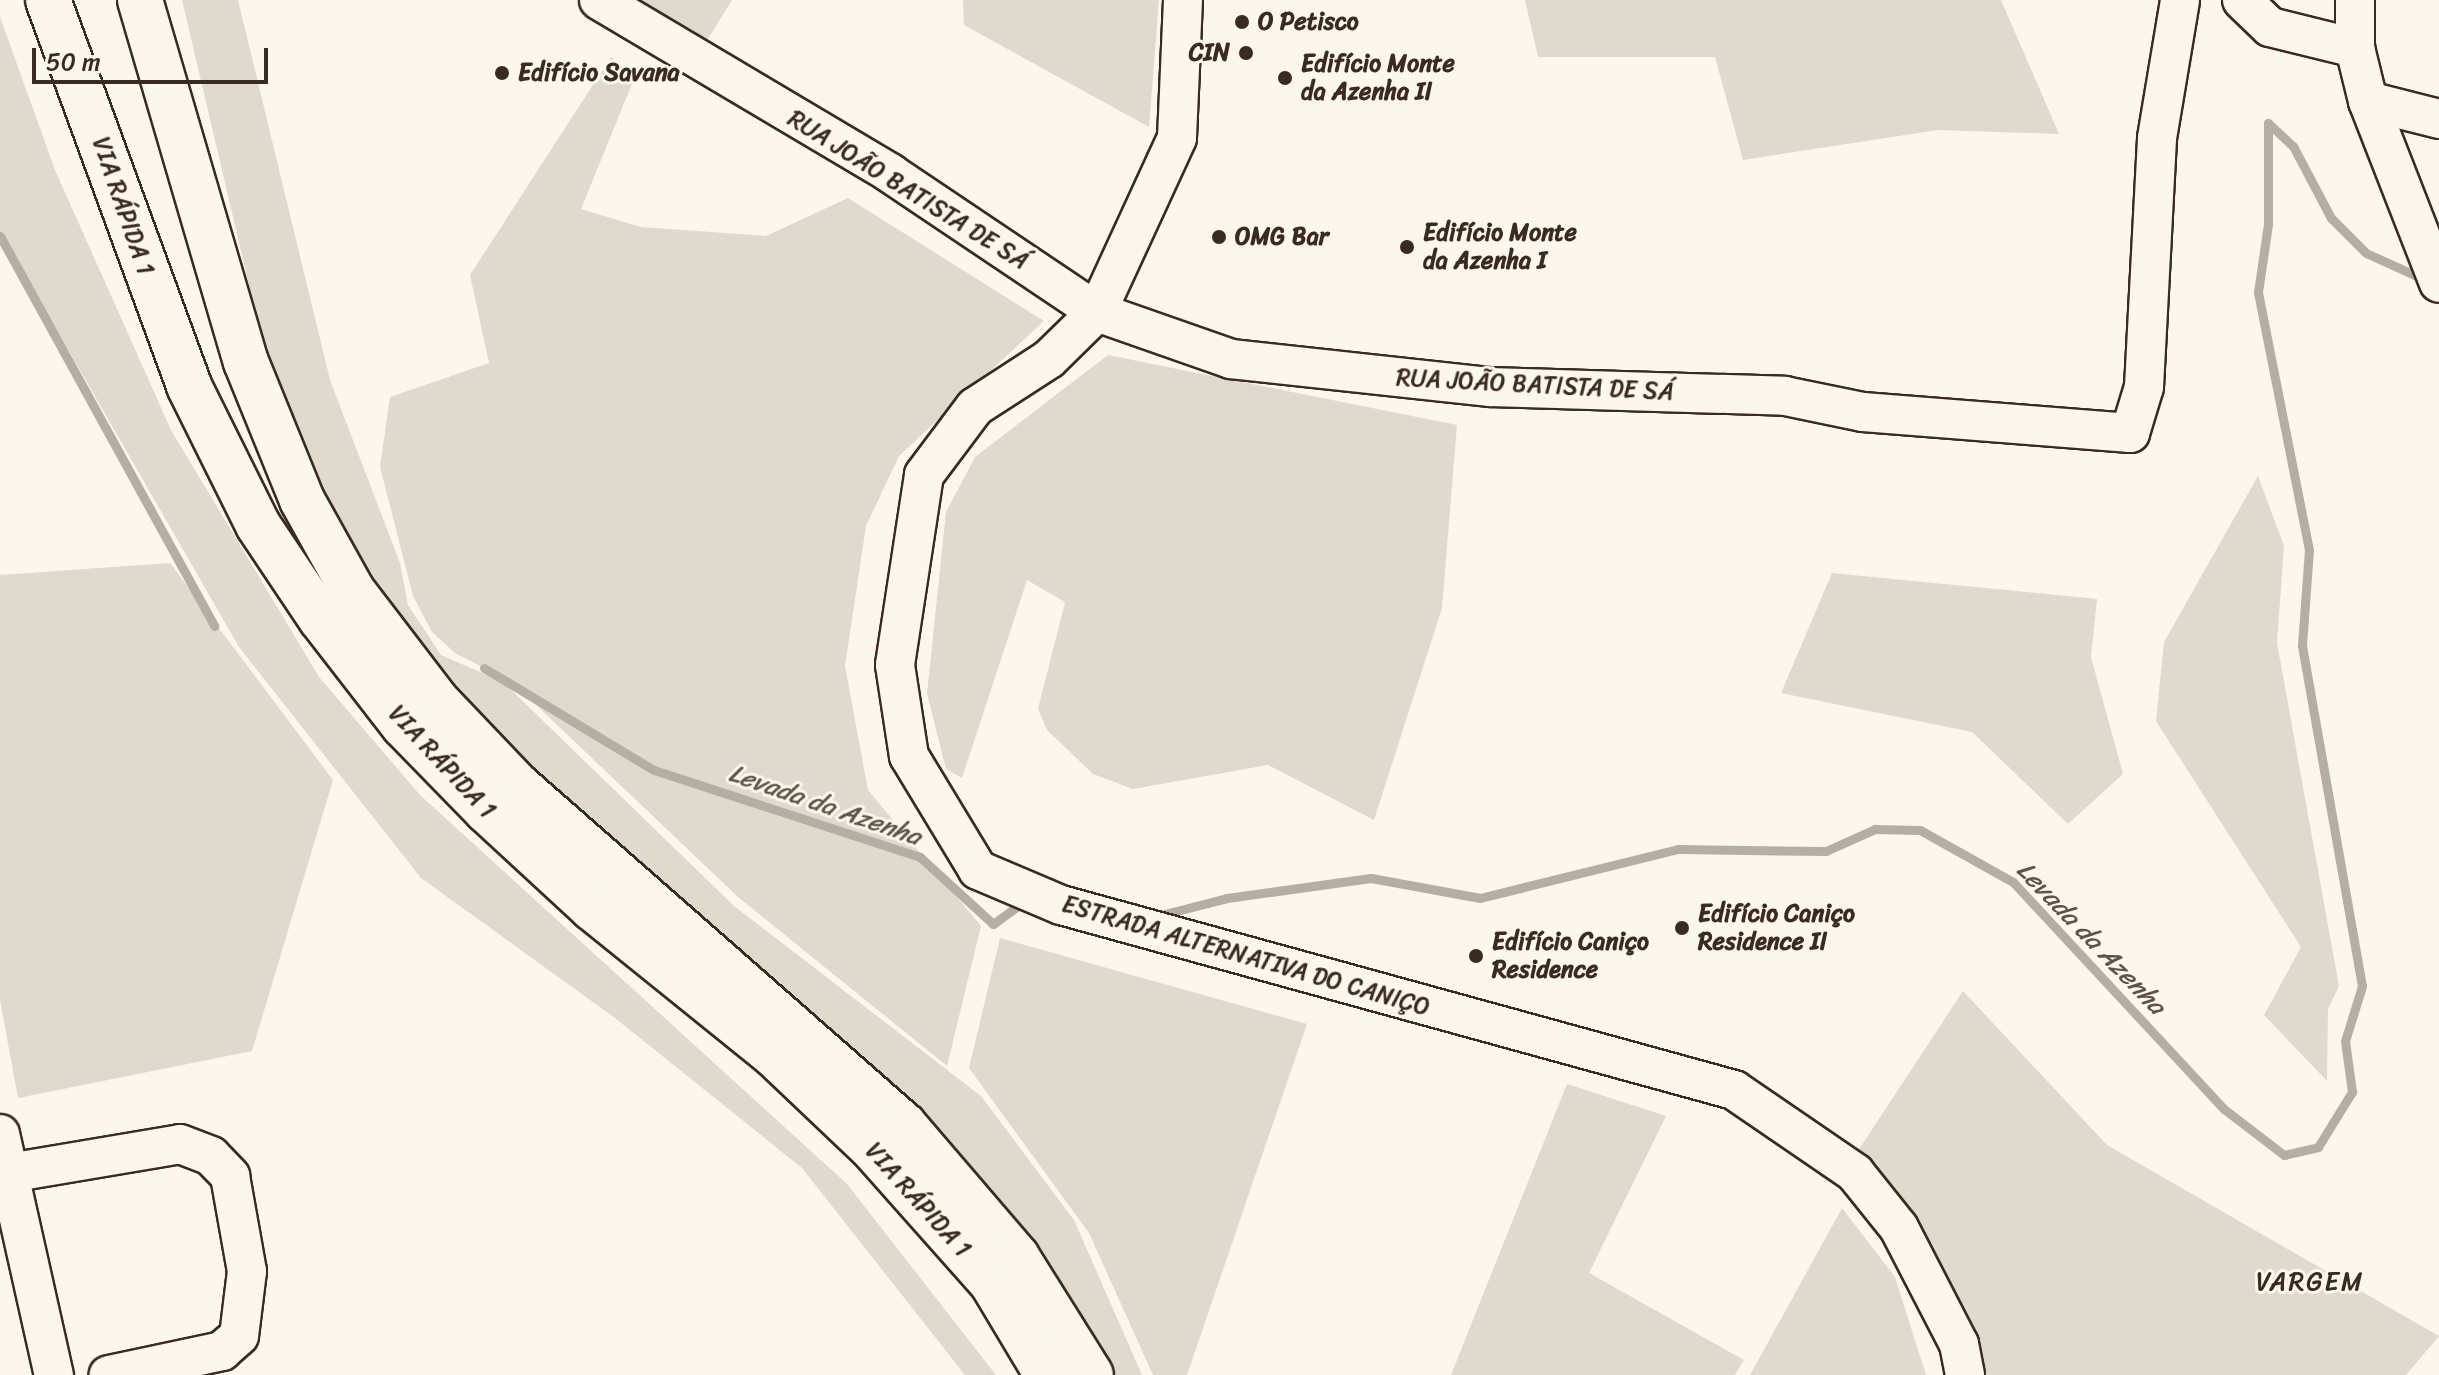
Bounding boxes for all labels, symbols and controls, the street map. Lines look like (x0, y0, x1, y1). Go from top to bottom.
place label: O Petisco (1258, 8, 1359, 36)
marker: O Petisco (1233, 13, 1251, 31)
scale bar (36, 32, 272, 82)
place label: CIN (1189, 39, 1230, 67)
text: 50 m (46, 41, 101, 83)
marker: CIN (1237, 44, 1255, 62)
place label: Edifício Monte da Azenha II (1301, 50, 1455, 106)
place label: Edifício Savana (518, 59, 680, 87)
marker: Edifício Savana (493, 64, 511, 82)
marker: Edifício Monte da Azenha II (1276, 69, 1294, 87)
street label: RUA JOÃO BATISTA DE SÁ (783, 105, 1033, 275)
street label: VIA RÁPIDA 1 (86, 132, 160, 280)
place label: Edifício Monte da Azenha I (1423, 219, 1577, 275)
place label: OMG Bar (1235, 223, 1328, 251)
marker: OMG Bar (1210, 228, 1228, 246)
marker: Edifício Monte da Azenha I (1398, 238, 1416, 256)
street label: RUA JOÃO BATISTA DE SÁ (1396, 363, 1674, 407)
street label: VIA RÁPIDA 1 (382, 699, 502, 825)
water label: Levada da Azenha (725, 758, 925, 852)
water label: Levada da Azenha (2010, 855, 2172, 1021)
street label: ESTRADA ALTERNATIVA DO CANIÇO (1057, 889, 1435, 1023)
place label: Edifício Caniço Residence II (1698, 900, 1855, 956)
marker: Edifício Caniço Residence II (1673, 919, 1691, 937)
place label: Edifício Caniço Residence (1492, 928, 1649, 984)
marker: Edifício Caniço Residence (1467, 947, 1485, 965)
street label: VIA RÁPIDA 1 (858, 1136, 978, 1264)
district label: VARGEM (2256, 1266, 2364, 1298)

